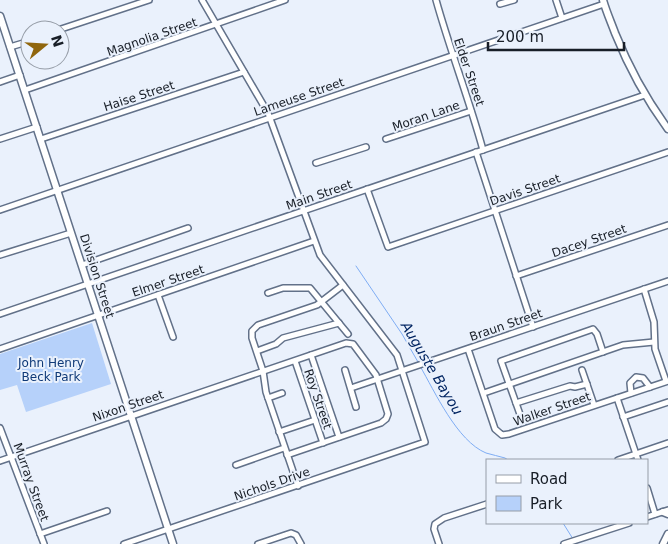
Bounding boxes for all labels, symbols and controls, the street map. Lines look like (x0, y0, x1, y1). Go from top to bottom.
street label: Magnolia Street (105, 15, 199, 59)
north arrow (20, 20, 70, 70)
scale bar (488, 20, 624, 52)
text: 200 m (496, 28, 544, 46)
text: N (48, 33, 67, 49)
street label: Elder Street (451, 36, 487, 108)
street label: Lameuse Street (252, 75, 346, 119)
street label: Haise Street (102, 78, 176, 114)
street label: Moran Lane (390, 98, 462, 134)
street label: Davis Street (488, 171, 562, 209)
street label: Main Street (284, 177, 354, 213)
street label: Dacey Street (550, 222, 628, 260)
street label: Division Street (77, 232, 117, 320)
street label: Elmer Street (130, 262, 206, 300)
street label: Braun Street (468, 306, 544, 344)
water label: Auguste Bayou (397, 318, 466, 418)
park label: John Henry Beck Park (17, 356, 84, 384)
street label: Roy Street (301, 367, 335, 431)
street label: Nixon Street (91, 387, 166, 425)
street label: Walker Street (511, 389, 593, 429)
street label: Murray Street (10, 441, 52, 523)
legend (486, 459, 648, 524)
street label: Nichols Drive (232, 464, 312, 504)
text: Road (530, 470, 568, 488)
text: Park (530, 495, 563, 513)

